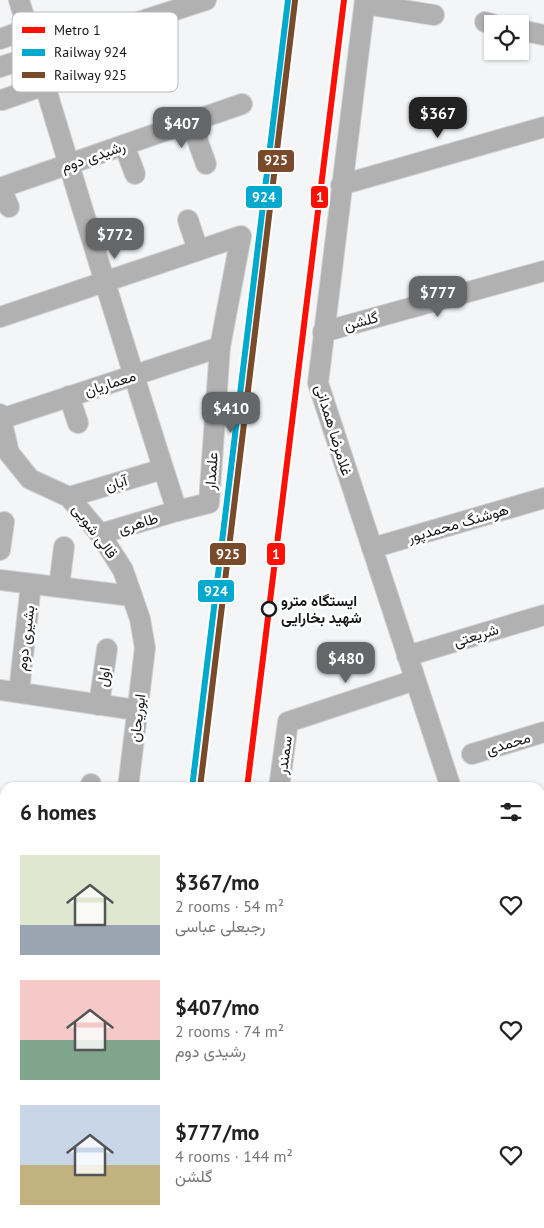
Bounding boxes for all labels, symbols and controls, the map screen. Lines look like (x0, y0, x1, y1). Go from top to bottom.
legend (12, 12, 178, 92)
map controls (484, 15, 529, 60)
button: locate (484, 15, 529, 60)
text: Metro 1 (54, 21, 101, 39)
text: Railway 924 (54, 43, 127, 61)
text: Railway 925 (54, 66, 127, 84)
pin: $367 (408, 96, 468, 139)
text: $367 (420, 103, 456, 123)
pin: $407 (152, 106, 212, 149)
text: $407 (164, 113, 200, 133)
street label: رشیدی دوم (58, 136, 128, 177)
line badge: 925 (257, 149, 295, 173)
text: 925 (264, 151, 288, 169)
line badge: 924 (245, 185, 283, 209)
line badge: 1 (310, 185, 329, 209)
text: 924 (252, 188, 276, 206)
text: 1 (316, 188, 324, 206)
pin: $772 (85, 218, 145, 260)
text: $772 (97, 224, 133, 244)
pin: $777 (408, 276, 468, 318)
text: $777 (420, 282, 456, 302)
street label: گلشن (342, 307, 381, 336)
street label: معماریان (82, 366, 138, 400)
street label: غلامرضا همدانی (310, 382, 357, 478)
pin: $410 (201, 392, 261, 434)
text: $410 (213, 398, 249, 418)
street label: علمدار (200, 451, 222, 492)
street label: آبان (103, 470, 131, 495)
street label: قالی شویی (67, 500, 122, 563)
street label: هوشنگ محمدپور (404, 500, 511, 548)
street label: طاهری (116, 508, 161, 539)
line badge: 925 (209, 542, 247, 566)
line badge: 1 (266, 542, 286, 566)
text: 925 (216, 545, 240, 563)
text: 1 (272, 545, 280, 563)
line badge: 924 (197, 579, 235, 603)
text: 924 (204, 582, 228, 600)
place label: ایستگاه مترو شهید بخارایی (281, 591, 362, 627)
marker: ایستگاه مترو شهید بخارایی (261, 601, 277, 617)
street label: بشیری دوم (12, 604, 39, 672)
street label: شریعتی (451, 619, 501, 652)
pin: $480 (316, 642, 376, 684)
text: $480 (328, 648, 364, 668)
street label: اول (92, 666, 114, 688)
street label: ابوریحان (125, 693, 149, 743)
street label: محمدی (484, 727, 533, 760)
street label: سمندر (272, 734, 296, 776)
icon: filters (497, 798, 525, 826)
text: 6 homes (20, 799, 96, 826)
text: $367/mo (175, 869, 259, 896)
icon: home (60, 875, 120, 935)
icon: heart (497, 891, 525, 919)
text: 2 rooms · 54 m² (175, 896, 284, 916)
text: رجبعلی عباسی (175, 916, 265, 936)
text: $407/mo (175, 994, 259, 1021)
icon: home (60, 1000, 120, 1060)
icon: heart (497, 1016, 525, 1044)
text: 2 rooms · 74 m² (175, 1021, 284, 1041)
text: رشیدی دوم (175, 1041, 246, 1061)
text: $777/mo (175, 1119, 259, 1146)
icon: home (60, 1125, 120, 1185)
icon: heart (497, 1141, 525, 1169)
text: 4 rooms · 144 m² (175, 1146, 293, 1166)
text: گلشن (175, 1166, 212, 1186)

